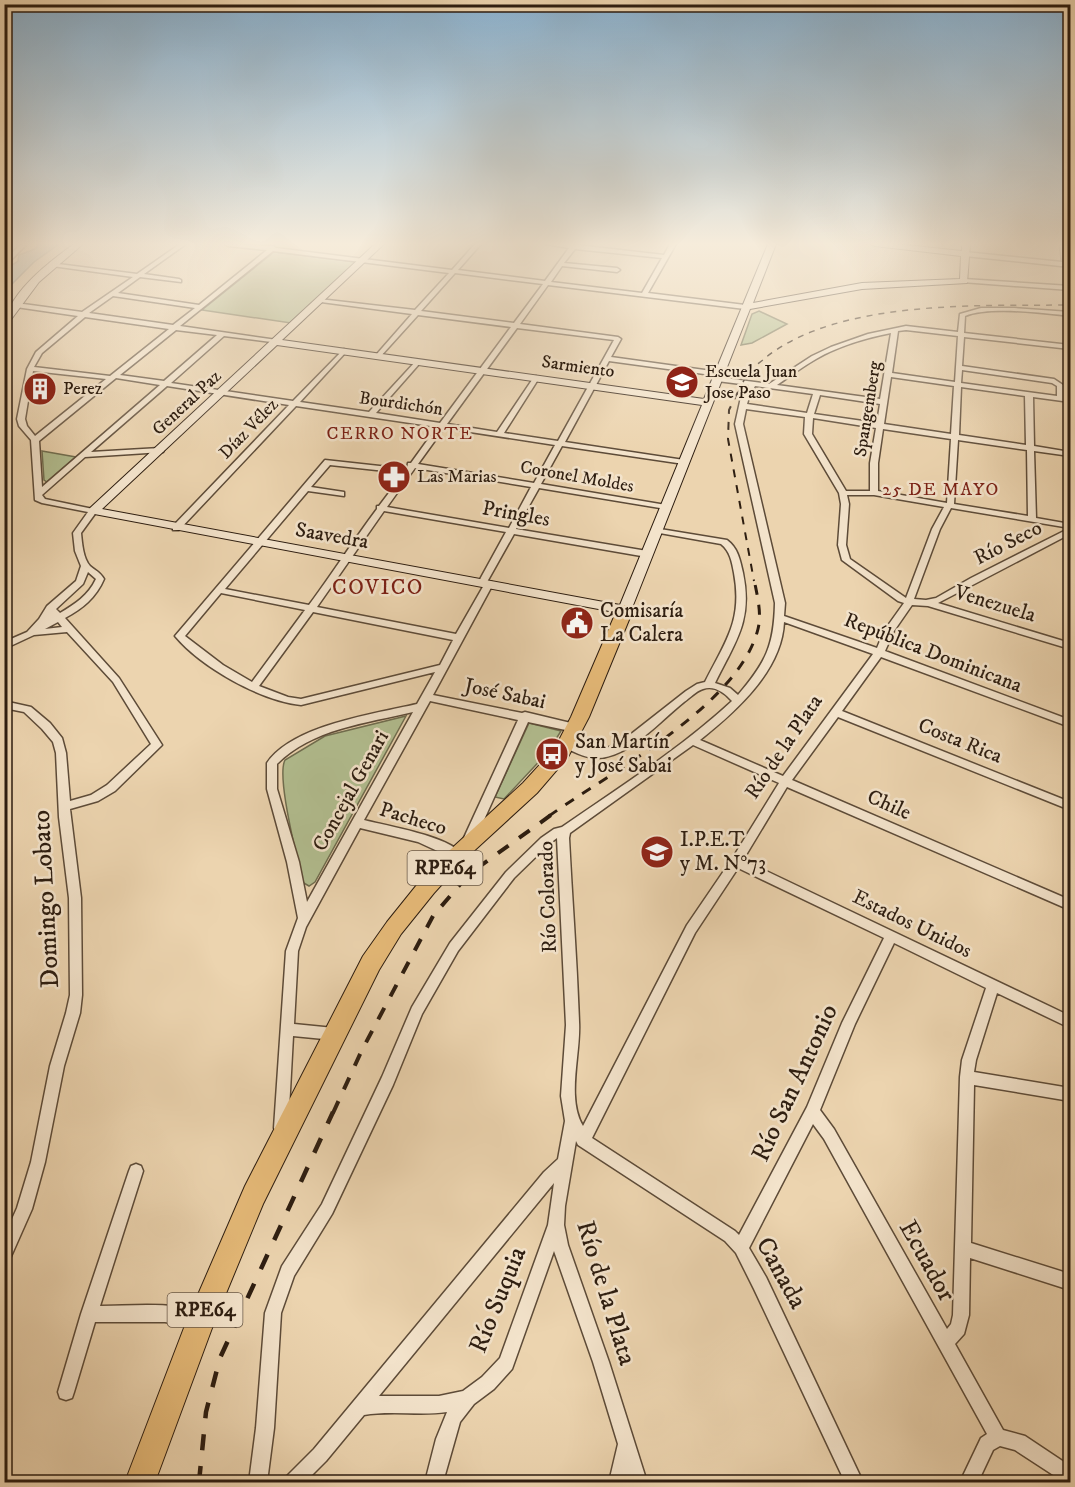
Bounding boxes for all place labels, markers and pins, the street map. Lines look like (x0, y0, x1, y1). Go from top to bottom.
place label: Escuela Juan Jose Paso (703, 361, 798, 404)
school or university icon: Escuela Juan Jose Paso (664, 364, 700, 400)
building icon: Perez (22, 371, 58, 407)
place label: Perez (63, 378, 103, 400)
pharmacy icon: Las Marias (376, 459, 412, 495)
place label: Las Marias (417, 466, 497, 488)
place label: Comisaría La Calera (600, 598, 684, 648)
public building icon: Comisaría La Calera (559, 605, 595, 641)
place label: San Martín y José Sabai (575, 729, 672, 779)
bus stop icon: San Martín y José Sabai (534, 736, 570, 772)
place label: I.P.E.T y M. N°73 (680, 827, 766, 877)
school or university icon: I.P.E.T y M. N°73 (639, 834, 675, 870)

